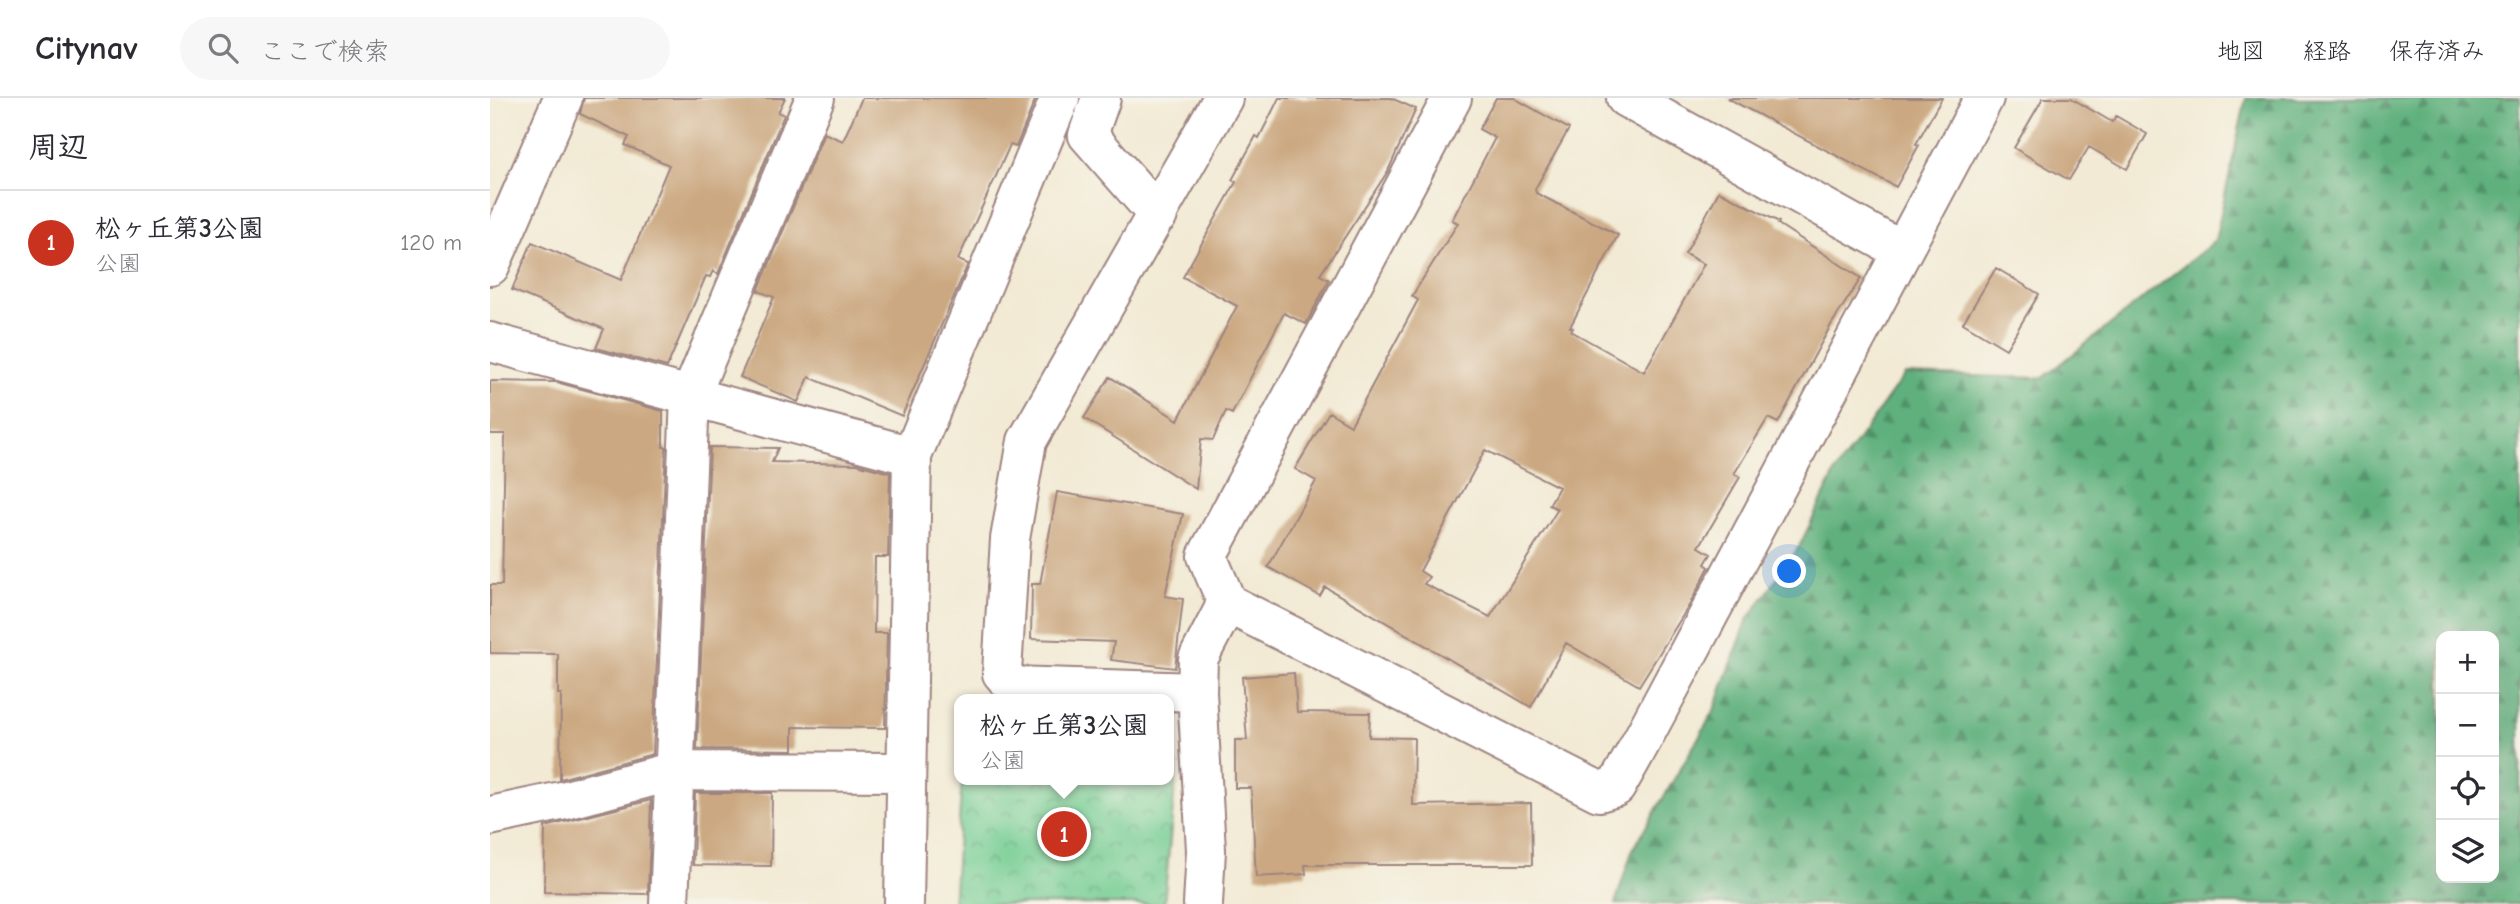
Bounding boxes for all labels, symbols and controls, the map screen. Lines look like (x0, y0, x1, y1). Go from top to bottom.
search box (180, 17, 670, 80)
text: Citynav (35, 29, 138, 67)
icon: search (204, 29, 242, 67)
text: ここで検索 (260, 37, 390, 67)
text: 地図 (2217, 37, 2265, 65)
text: 経路 (2303, 37, 2351, 65)
text: 保存済み (2389, 37, 2485, 65)
text: 周辺 (28, 130, 88, 165)
text: 松ヶ丘第3公園 (95, 214, 264, 244)
text: 1 (46, 229, 56, 256)
text: 120 m (400, 229, 462, 256)
text: 公園 (95, 250, 141, 277)
your location (1772, 554, 1806, 588)
map controls (2436, 631, 2499, 883)
button: + (2436, 631, 2499, 694)
popup (954, 694, 1174, 785)
button: − (2436, 694, 2499, 757)
text: 松ヶ丘第3公園 (980, 711, 1148, 741)
text: 公園 (980, 747, 1026, 774)
button: locate (2436, 757, 2499, 820)
pin: 1 (1041, 808, 1087, 860)
button: layers (2436, 820, 2499, 883)

